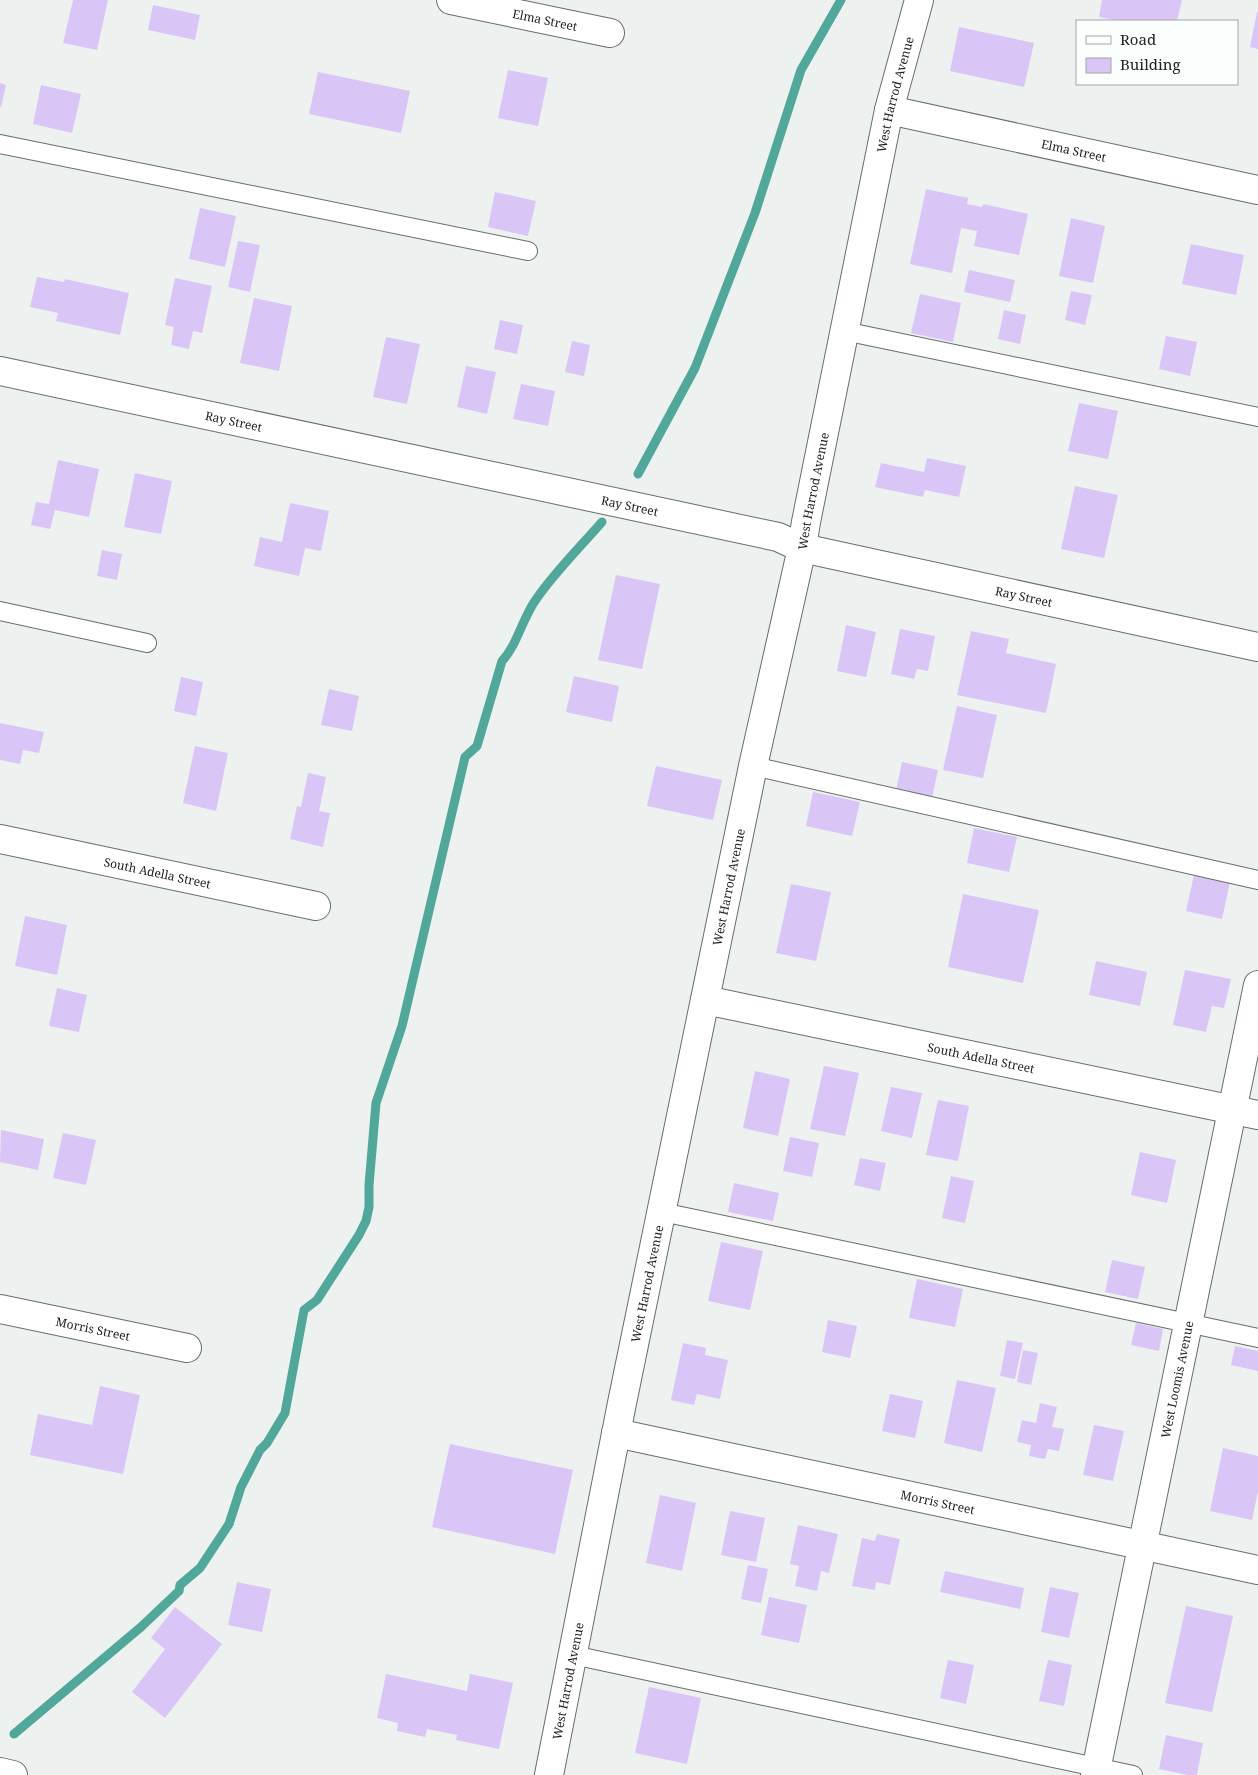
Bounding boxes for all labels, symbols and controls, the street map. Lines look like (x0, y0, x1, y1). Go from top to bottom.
street label: Elma Street (511, 4, 579, 35)
legend (1076, 20, 1238, 85)
text: Road (1120, 29, 1156, 49)
street label: West Harrod Avenue (872, 34, 917, 154)
text: Building (1120, 54, 1181, 74)
street label: Elma Street (1040, 135, 1108, 165)
street label: Ray Street (204, 407, 264, 435)
street label: West Harrod Avenue (793, 431, 832, 551)
street label: Ray Street (600, 491, 660, 520)
street label: Ray Street (994, 582, 1054, 611)
street label: West Harrod Avenue (708, 827, 748, 947)
street label: South Adella Street (102, 853, 213, 892)
street label: South Adella Street (926, 1038, 1036, 1077)
street label: West Harrod Avenue (626, 1224, 667, 1344)
street label: Morris Street (54, 1312, 132, 1344)
street label: West Loomis Avenue (1156, 1319, 1197, 1439)
street label: Morris Street (899, 1485, 976, 1518)
street label: West Harrod Avenue (548, 1621, 587, 1741)

